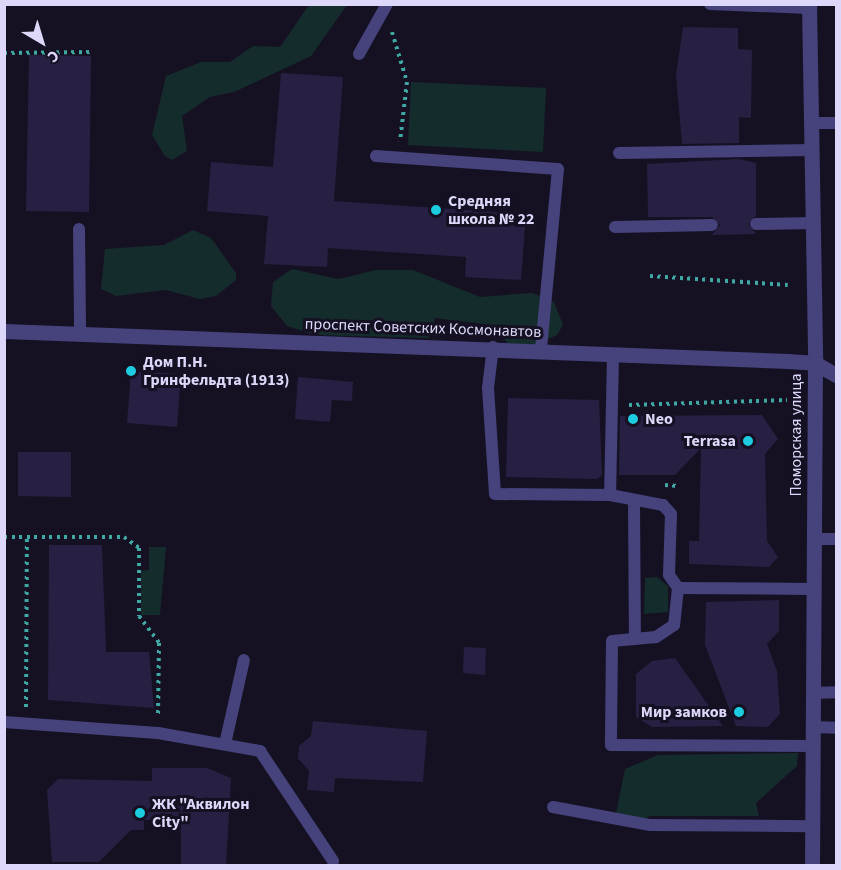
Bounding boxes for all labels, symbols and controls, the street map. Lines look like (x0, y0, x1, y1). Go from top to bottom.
north arrow (12, 12, 72, 72)
text: С (43, 45, 64, 68)
place label: Средняя школа № 22 (448, 191, 534, 229)
marker: Средняя школа № 22 (429, 203, 443, 217)
street label: проспект Советских Космонавтов (304, 314, 542, 342)
place label: Дом П.Н. Гринфельдта (1913) (143, 352, 290, 390)
marker: Дом П.Н. Гринфельдта (1913) (124, 364, 138, 378)
street label: Поморская улица (786, 373, 806, 497)
place label: Neo (645, 409, 673, 429)
marker: Neo (626, 412, 640, 426)
place label: Terrasa (684, 431, 736, 451)
marker: Terrasa (741, 434, 755, 448)
place label: Мир замков (641, 702, 727, 722)
marker: Мир замков (732, 705, 746, 719)
place label: ЖК "Аквилон City" (152, 794, 250, 832)
marker: ЖК "Аквилон City" (133, 806, 147, 820)

